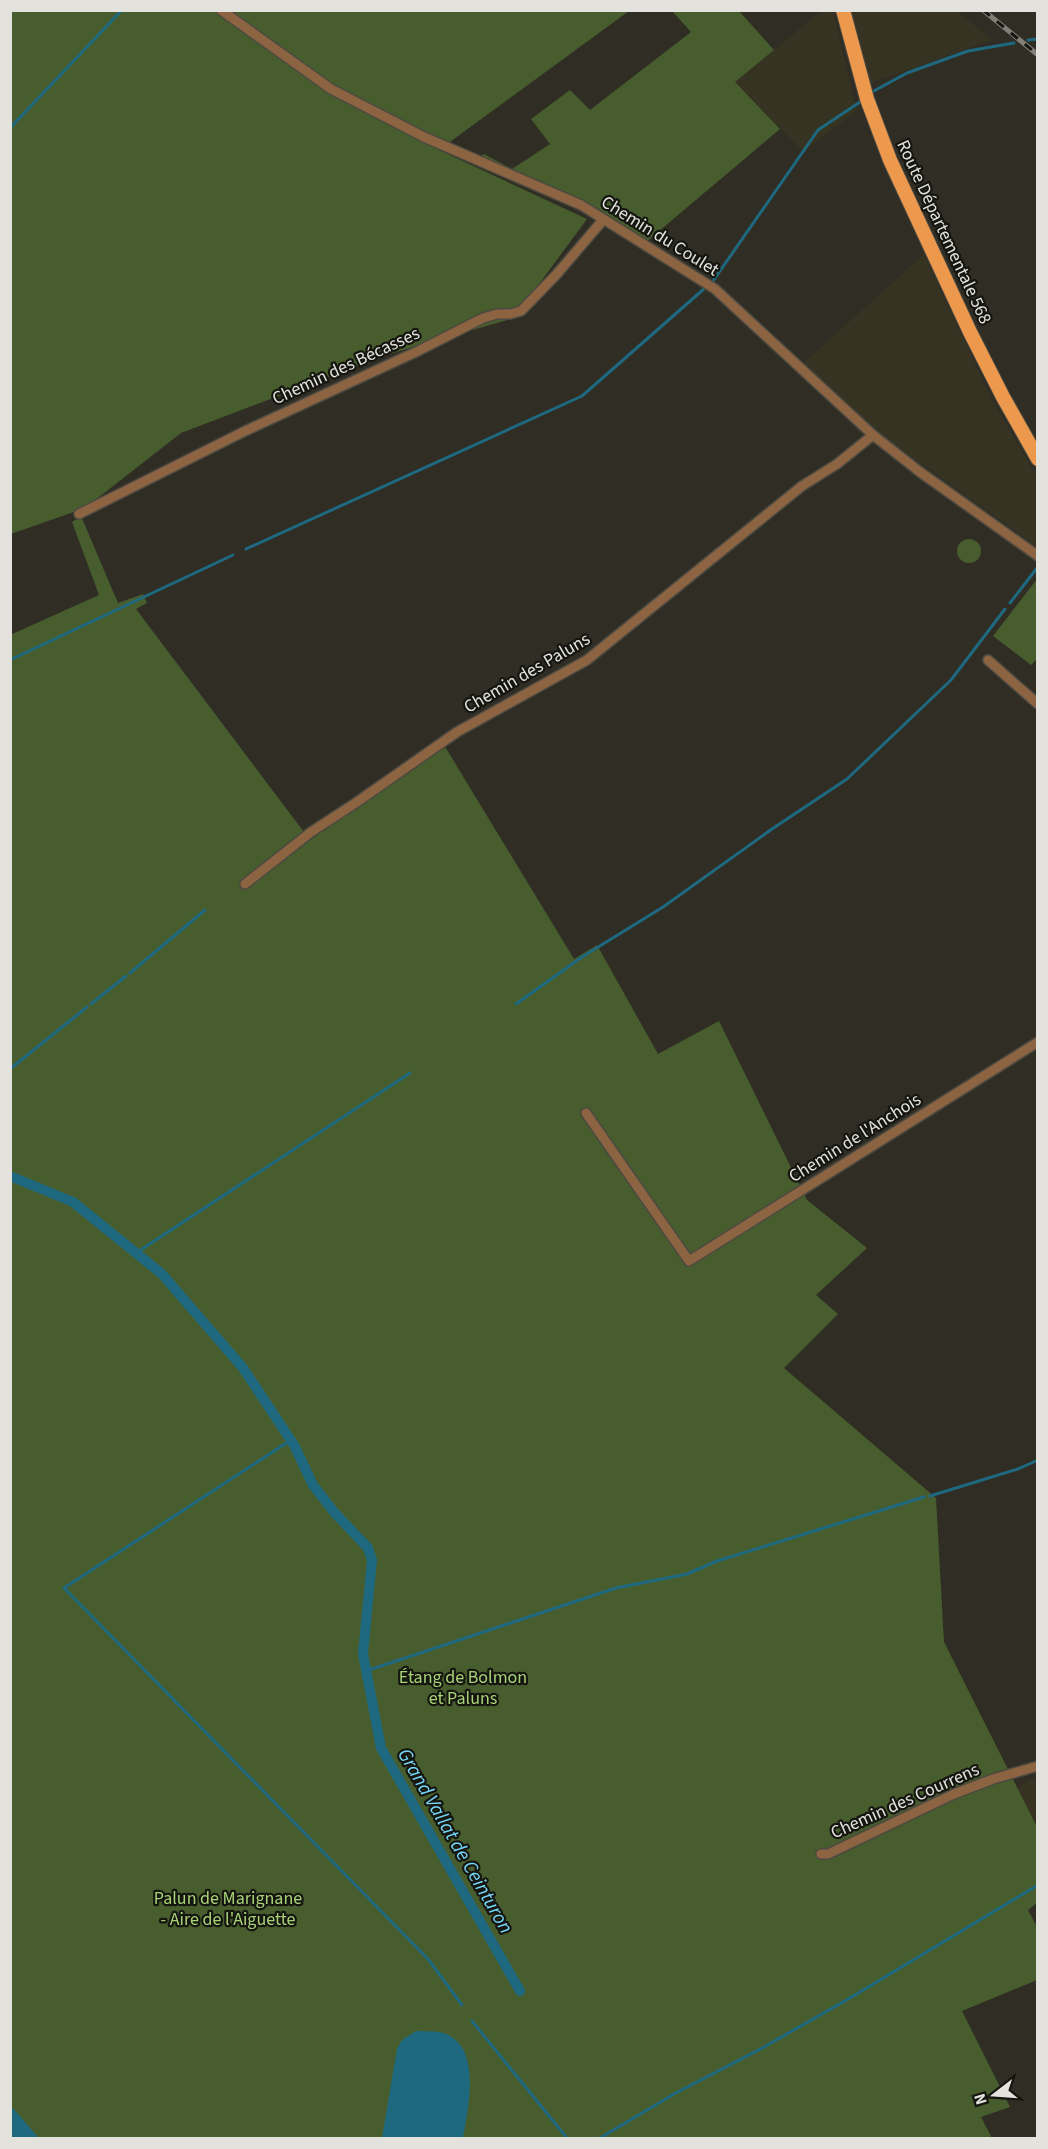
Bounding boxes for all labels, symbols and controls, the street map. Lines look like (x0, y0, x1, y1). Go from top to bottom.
street label: Route Départementale 568 (890, 136, 998, 328)
street label: Chemin du Coulet (596, 190, 724, 282)
street label: Chemin des Bécasses (268, 321, 424, 411)
street label: Chemin des Paluns (459, 627, 595, 719)
street label: Chemin de l'Anchois (784, 1087, 926, 1189)
park label: Étang de Bolmon et Paluns (399, 1665, 527, 1711)
water label: Grand Vallat de Ceinturon (390, 1743, 520, 1939)
street label: Chemin des Courrens (827, 1757, 983, 1845)
park label: Palun de Marignane - Aire de l'Aiguette (154, 1886, 302, 1932)
north arrow (964, 2065, 1024, 2125)
text: N (969, 2091, 993, 2107)

